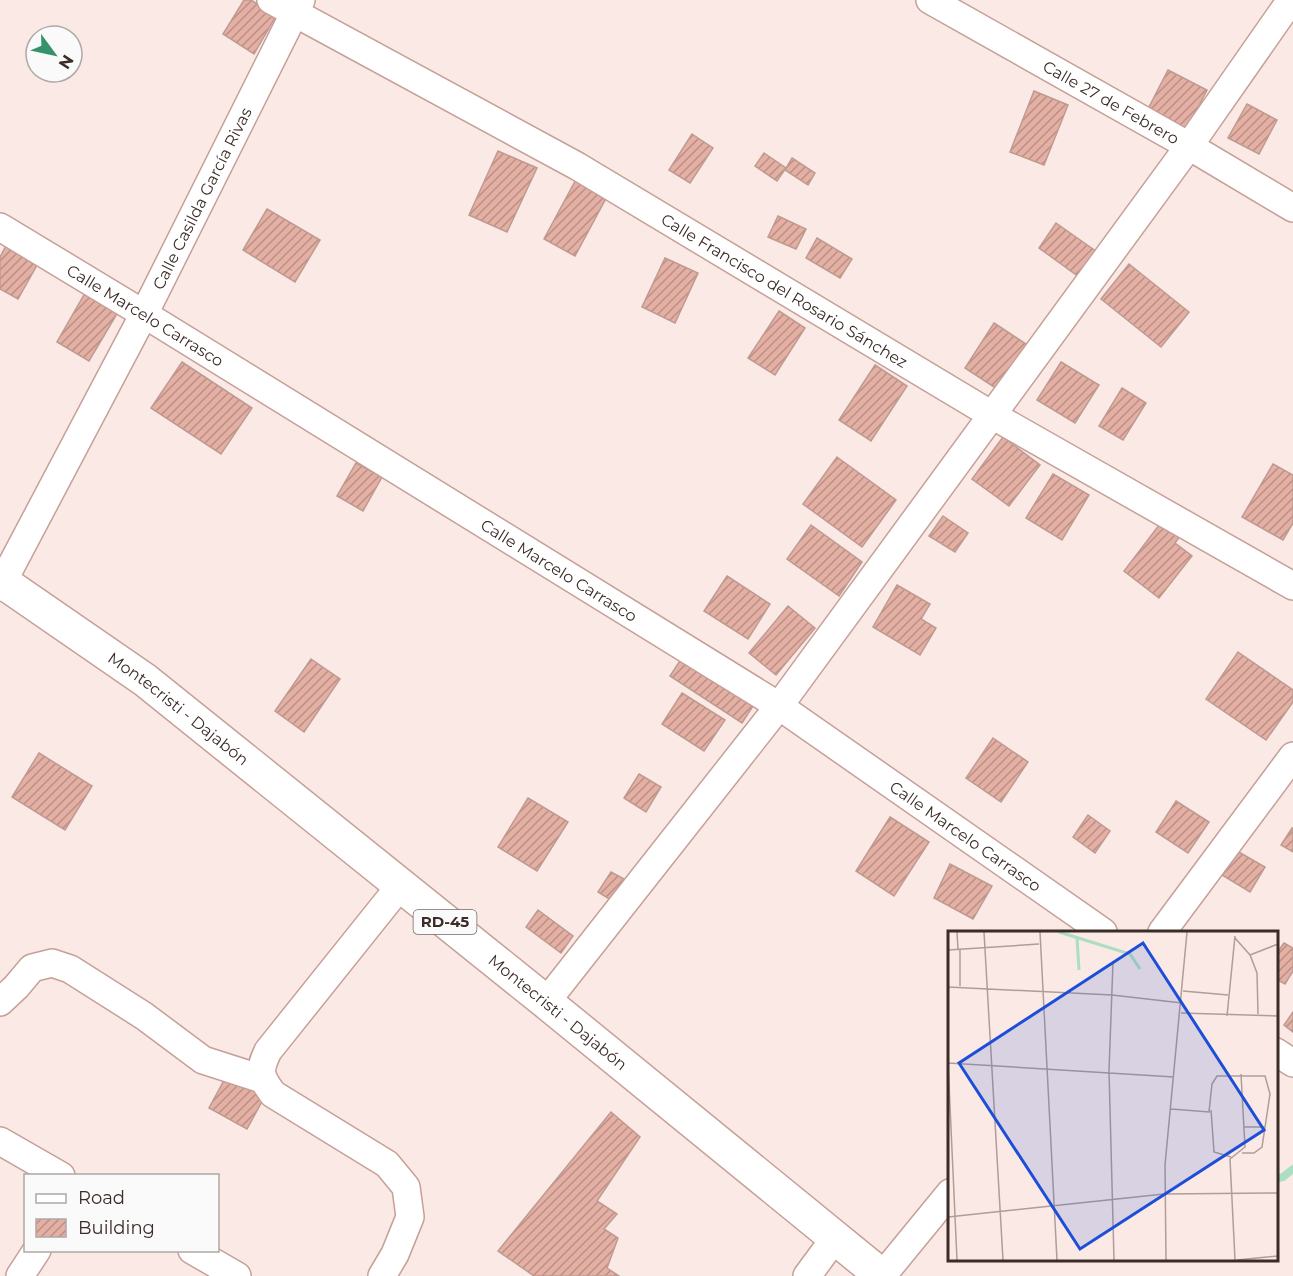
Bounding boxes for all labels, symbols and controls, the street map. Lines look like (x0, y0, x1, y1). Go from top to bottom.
north arrow (24, 24, 84, 84)
text: N (55, 51, 78, 72)
street label: Calle 27 de Febrero (1040, 57, 1182, 148)
street label: Calle Casilda García Rivas (149, 104, 256, 293)
street label: Calle Francisco del Rosario Sánchez (658, 210, 911, 372)
street label: Calle Marcelo Carrasco (63, 261, 227, 371)
street label: Calle Marcelo Carrasco (477, 515, 640, 626)
street label: Montecristi - Dajabón (104, 648, 252, 769)
street label: Calle Marcelo Carrasco (886, 777, 1045, 896)
road number: RD-45 (414, 910, 476, 934)
inset map (948, 931, 1278, 1261)
street label: Montecristi - Dajabón (484, 951, 631, 1074)
legend (24, 1174, 219, 1252)
text: Road (78, 1187, 125, 1209)
text: Building (78, 1217, 155, 1239)

